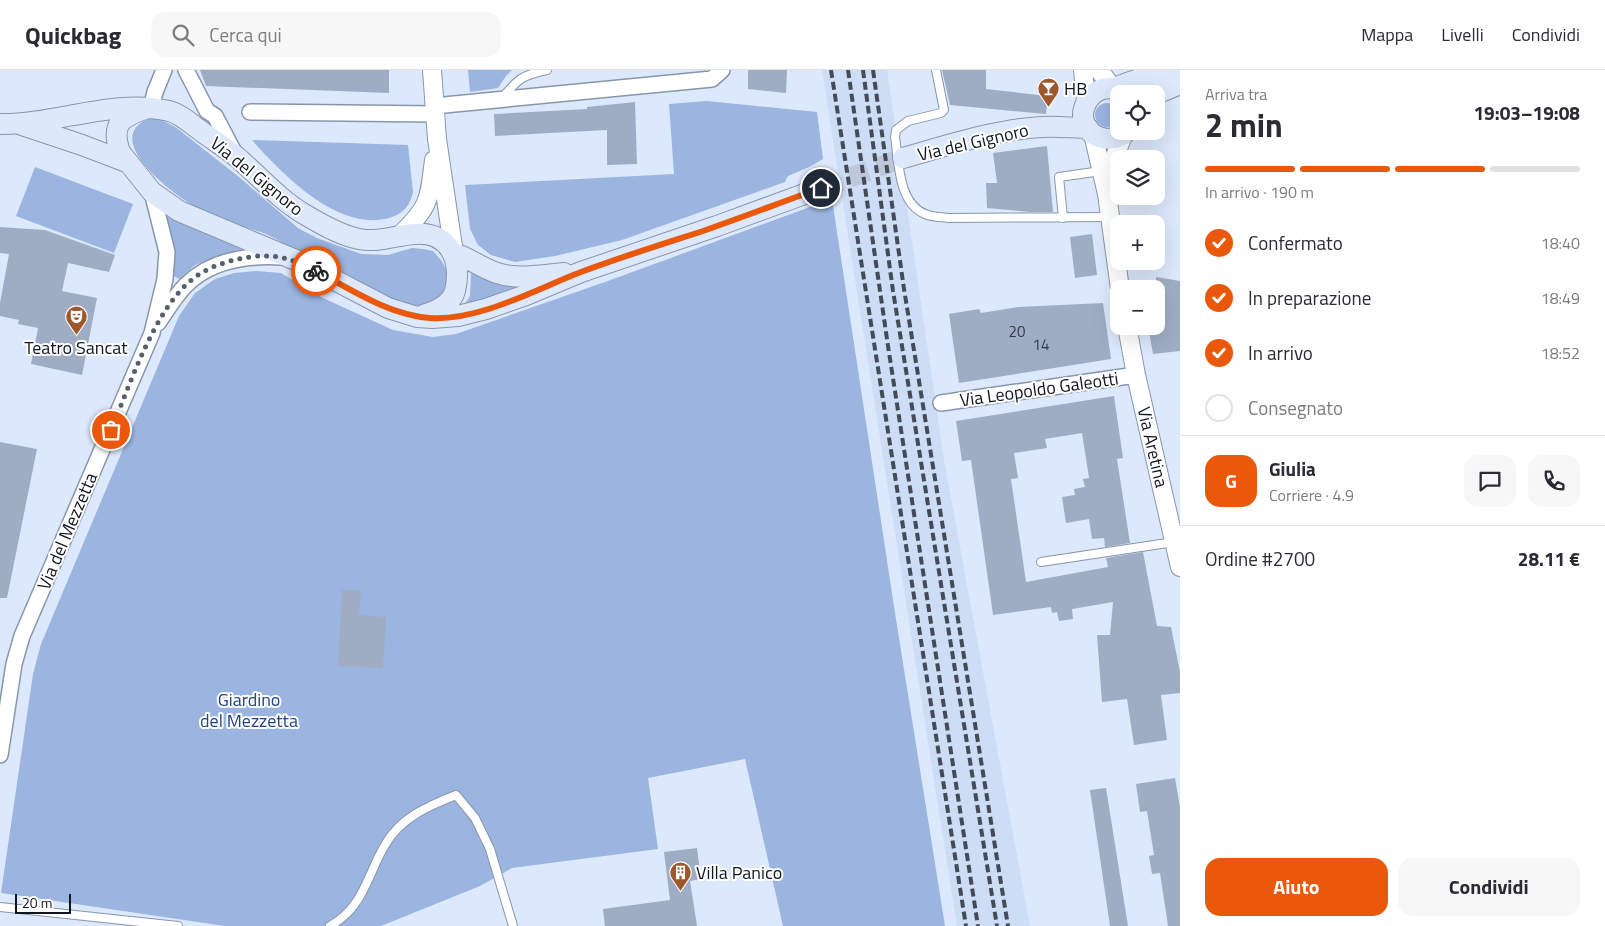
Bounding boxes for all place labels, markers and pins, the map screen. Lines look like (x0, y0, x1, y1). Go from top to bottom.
place label: HB (1064, 75, 1087, 102)
bar icon: HB (1036, 76, 1060, 107)
pin (800, 167, 842, 209)
theatre icon: Teatro Sancat (64, 305, 88, 336)
place label: Teatro Sancat (24, 334, 128, 361)
pin (90, 409, 132, 451)
place label: Villa Panico (696, 859, 782, 886)
building icon: Villa Panico (668, 860, 692, 891)

